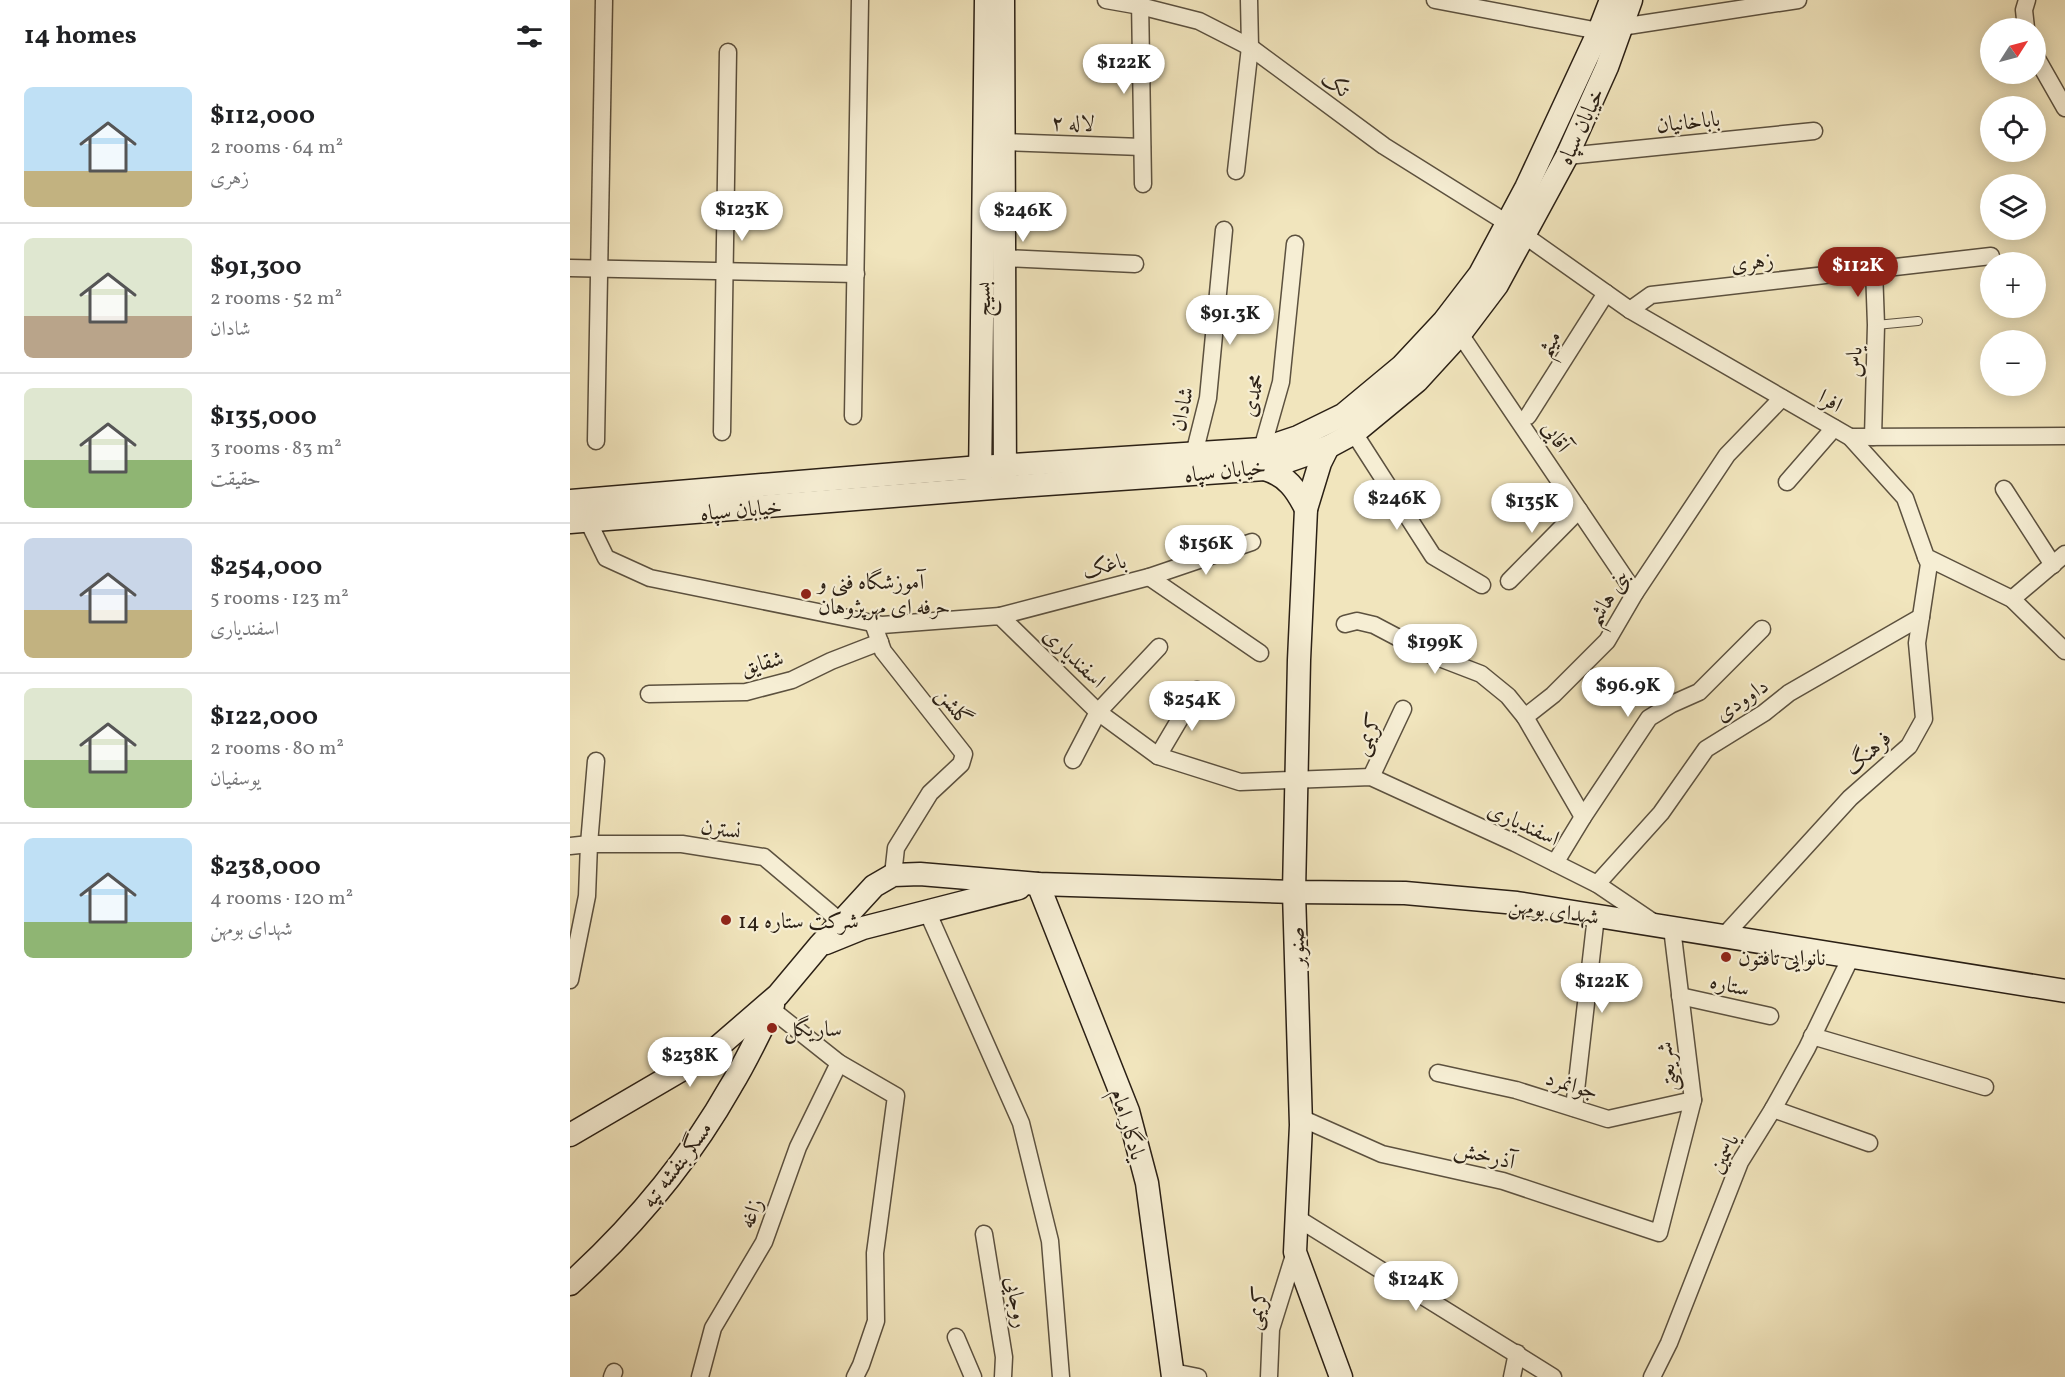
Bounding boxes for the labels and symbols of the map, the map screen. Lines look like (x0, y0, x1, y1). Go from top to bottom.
north arrow (1980, 18, 2046, 84)
pin: $122K (1082, 44, 1166, 95)
street label: تک (1314, 64, 1356, 107)
street label: خیابان سپاه (1551, 83, 1614, 171)
street label: باباخانیان (1655, 105, 1722, 142)
street label: لاله ۲ (1051, 108, 1095, 141)
pin: $123K (700, 191, 784, 242)
pin: $246K (981, 192, 1065, 243)
street label: زهری (1729, 245, 1776, 281)
pin: $112K (1816, 247, 1900, 298)
street label: بسیج (969, 281, 1002, 317)
pin: $91.3K (1181, 295, 1279, 346)
street label: میثم (1530, 325, 1574, 366)
street label: یاس (1839, 344, 1872, 378)
street label: محمدی (1234, 371, 1275, 420)
street label: افرا (1812, 383, 1848, 421)
street label: شادان (1164, 384, 1203, 435)
street label: آقایی (1533, 415, 1578, 461)
street label: خیابان سپاه (1183, 453, 1268, 492)
pin: $246K (1355, 480, 1439, 531)
pin: $135K (1490, 483, 1574, 534)
street label: خیابان سپاه (699, 492, 783, 531)
pin: $156K (1164, 525, 1248, 576)
street label: باغک (1079, 547, 1130, 588)
street label: بنی هاشم (1580, 564, 1642, 635)
place label: آموزشگاه فنی و حرفه ای مهرپژوهان (816, 568, 950, 624)
marker: آموزشگاه فنی و حرفه ای مهرپژوهان (799, 587, 813, 601)
street label: اسفندیاری (1035, 621, 1111, 696)
pin: $199K (1393, 624, 1477, 675)
street label: شقایق (738, 644, 787, 685)
pin: $96.9K (1579, 667, 1677, 718)
street label: داوودی (1709, 672, 1776, 730)
street label: گلشن (928, 681, 979, 734)
pin: $254K (1150, 681, 1234, 732)
street label: کریمی (1346, 709, 1392, 761)
street label: فرهنگ (1838, 724, 1899, 784)
street label: اسفندیاری (1482, 795, 1564, 855)
street label: نسترن (698, 812, 743, 849)
street label: شهدای بومهن (1506, 891, 1601, 934)
place label: شرکت ستاره 14 (738, 907, 859, 938)
marker: شرکت ستاره 14 (719, 913, 733, 927)
street label: صنوبر (1282, 926, 1315, 970)
place label: نانوایی تافتون (1738, 944, 1826, 975)
marker: نانوایی تافتون (1719, 950, 1733, 964)
pin: $122K (1560, 963, 1644, 1014)
street label: ستاره (1707, 967, 1752, 1006)
place label: ساریگل (784, 1015, 842, 1046)
marker: ساریگل (765, 1021, 779, 1035)
pin: $238K (648, 1037, 732, 1088)
street label: شریعتی (1650, 1040, 1687, 1094)
street label: جوانمرد (1541, 1064, 1602, 1109)
street label: یادگار امام (1099, 1085, 1153, 1167)
street label: مسگر بنفشه تپه (635, 1116, 721, 1215)
street label: یاسمین (1702, 1127, 1749, 1180)
street label: آذرخش (1451, 1134, 1520, 1179)
street label: زاغه (732, 1194, 772, 1234)
pin: $124K (1374, 1261, 1458, 1312)
street label: روجایی (996, 1274, 1035, 1331)
street label: کریمی (1238, 1284, 1279, 1333)

